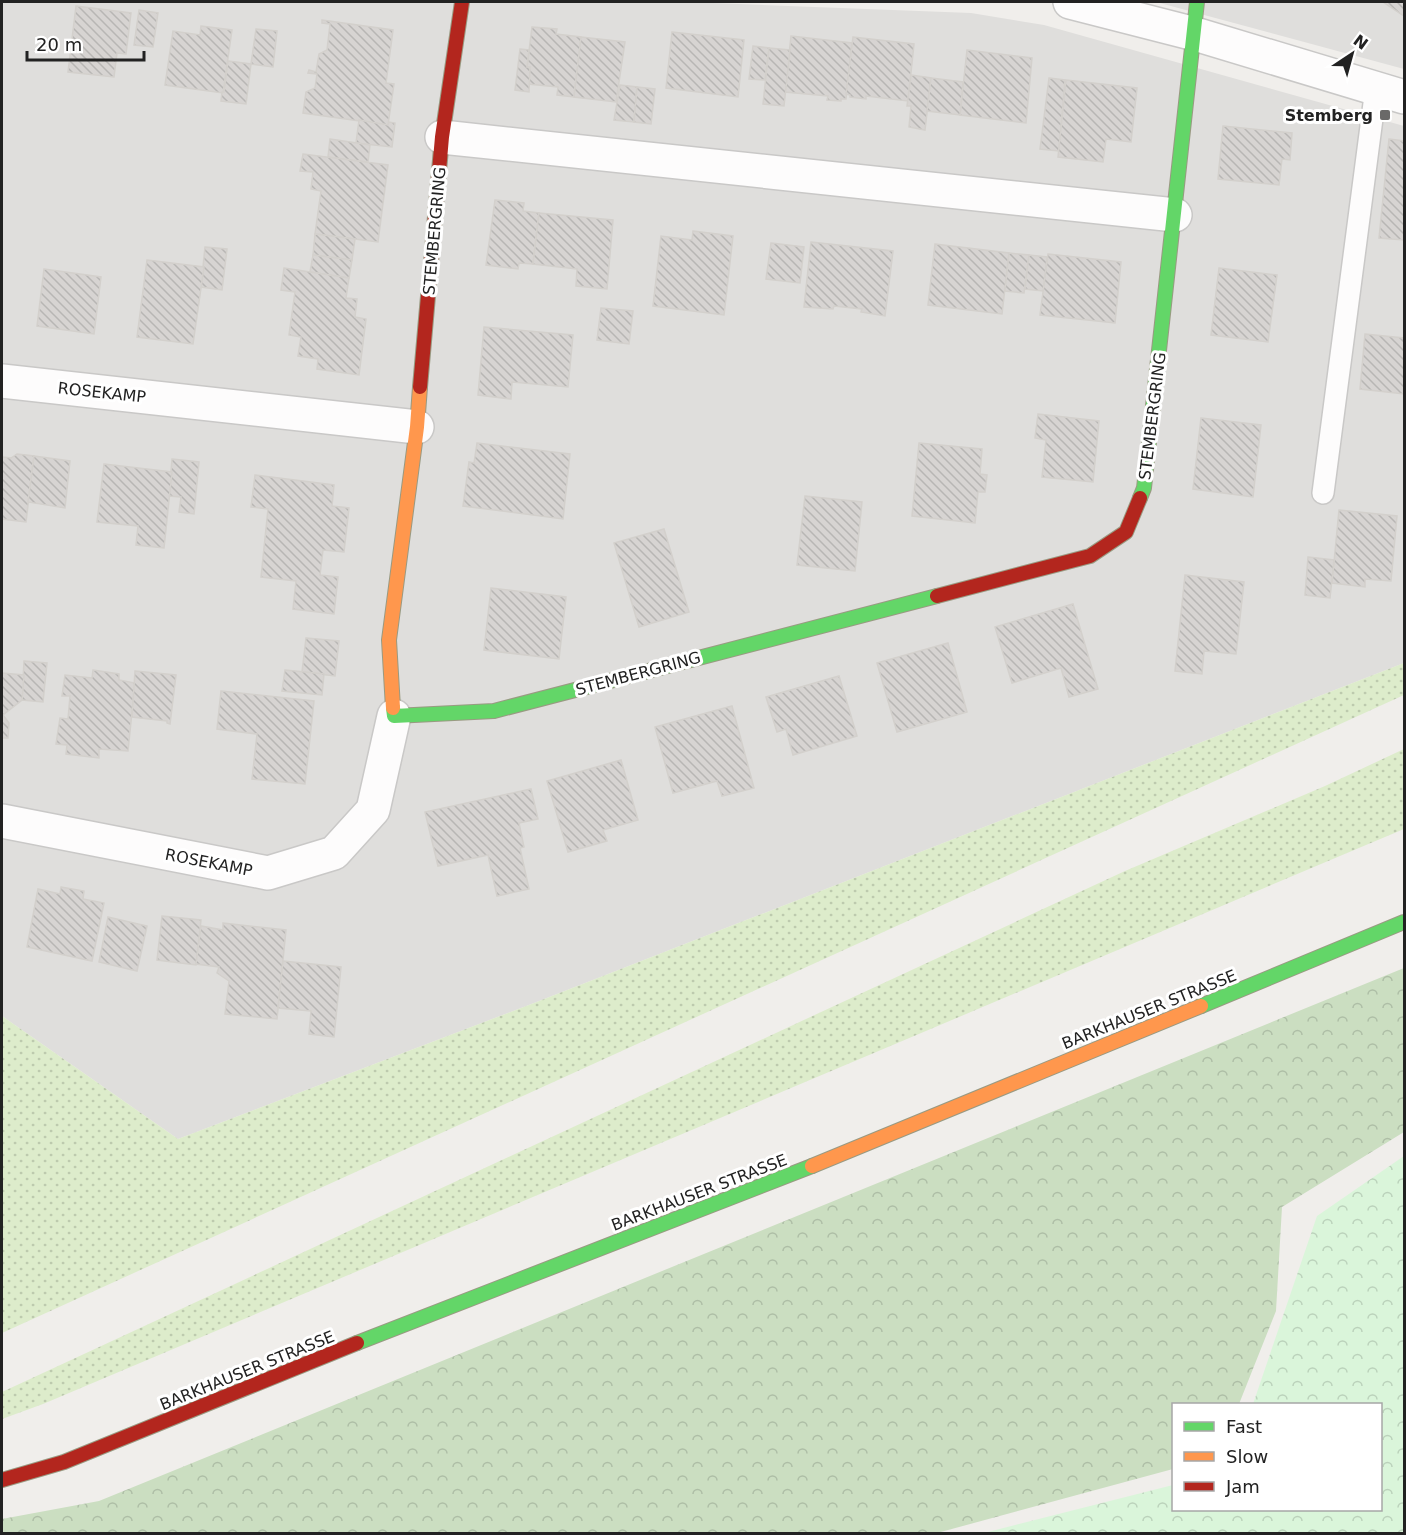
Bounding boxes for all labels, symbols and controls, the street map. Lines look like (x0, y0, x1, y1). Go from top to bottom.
scale bar (27, 24, 144, 62)
north arrow (1322, 24, 1382, 84)
text: N (1350, 31, 1372, 54)
text: 20 m (36, 34, 82, 55)
place label: Stemberg (1285, 106, 1373, 125)
marker: Stemberg (1378, 108, 1392, 122)
street label: STEMBERGRING (419, 166, 450, 296)
street label: STEMBERGRING (1135, 351, 1170, 481)
street label: ROSEKAMP (57, 378, 147, 407)
street label: STEMBERGRING (574, 648, 703, 699)
street label: ROSEKAMP (164, 845, 255, 880)
street label: BARKHAUSER STRASSE (1059, 966, 1239, 1053)
street label: BARKHAUSER STRASSE (609, 1150, 790, 1235)
street label: BARKHAUSER STRASSE (157, 1327, 337, 1414)
legend (1172, 1403, 1382, 1511)
text: Fast (1226, 1416, 1262, 1437)
text: Slow (1226, 1446, 1268, 1467)
text: Jam (1225, 1476, 1260, 1497)

